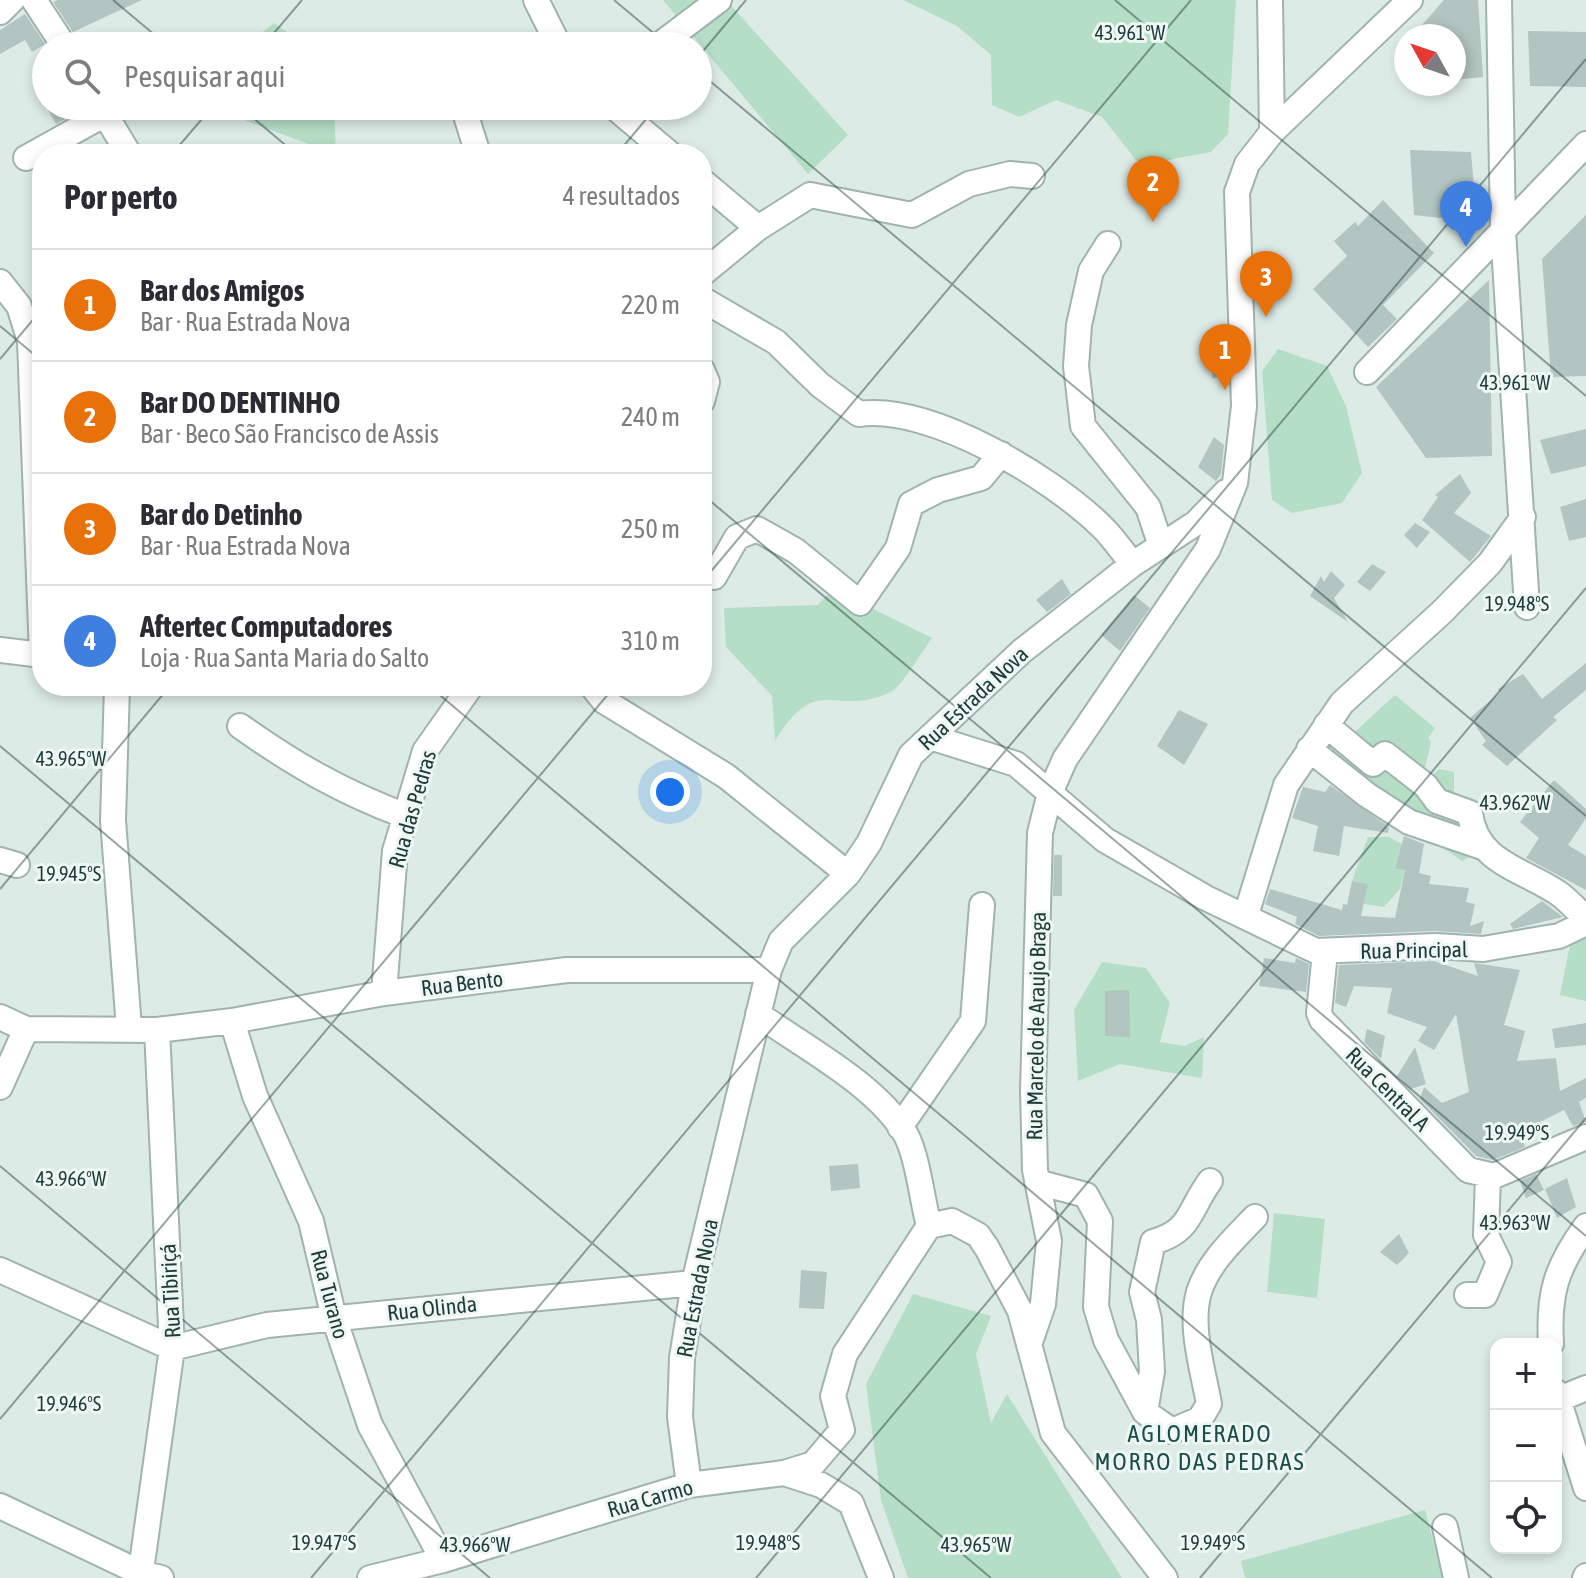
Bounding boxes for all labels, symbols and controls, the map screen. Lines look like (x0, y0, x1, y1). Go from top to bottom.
text: 43.961°W (1095, 21, 1166, 44)
north arrow (1394, 24, 1466, 96)
search box (32, 32, 712, 120)
icon: search (60, 54, 104, 98)
text: Pesquisar aqui (124, 59, 285, 93)
pin: 2 (1127, 156, 1179, 222)
text: Por perto (64, 177, 178, 216)
text: 4 resultados (563, 181, 680, 211)
pin: 4 (1440, 181, 1492, 247)
pin: 3 (1240, 251, 1292, 317)
text: Bar dos Amigos (140, 273, 304, 307)
text: 1 (84, 290, 96, 320)
text: 220 m (621, 290, 680, 320)
text: Bar · Rua Estrada Nova (140, 307, 351, 337)
pin: 1 (1199, 324, 1251, 390)
text: 43.961°W (1480, 371, 1551, 394)
text: Bar DO DENTINHO (140, 385, 340, 419)
text: 2 (84, 402, 96, 432)
text: 240 m (621, 402, 680, 432)
text: Bar · Beco São Francisco de Assis (140, 419, 439, 449)
text: Bar do Detinho (140, 497, 303, 531)
text: 3 (84, 514, 96, 544)
text: 250 m (621, 514, 680, 544)
text: Bar · Rua Estrada Nova (140, 531, 351, 561)
text: 19.948°S (1485, 592, 1549, 615)
text: Aftertec Computadores (140, 609, 392, 643)
text: 4 (84, 626, 96, 656)
text: 310 m (621, 626, 680, 656)
street label: Rua Estrada Nova (913, 641, 1033, 755)
text: Loja · Rua Santa Maria do Salto (140, 643, 429, 673)
text: 43.965°W (36, 747, 107, 770)
street label: Rua das Pedras (383, 747, 441, 871)
your location (650, 772, 690, 812)
text: 43.962°W (1480, 791, 1551, 814)
text: 19.945°S (37, 862, 101, 885)
street label: Rua Marcelo de Araujo Braga (1021, 911, 1051, 1141)
street label: Rua Principal (1360, 936, 1468, 964)
street label: Rua Bento (420, 965, 504, 1001)
street label: Rua Central A (1341, 1042, 1435, 1136)
text: 19.949°S (1485, 1121, 1549, 1144)
text: 43.966°W (36, 1167, 107, 1190)
text: 43.963°W (1480, 1211, 1551, 1234)
street label: Rua Estrada Nova (671, 1217, 723, 1359)
street label: Rua Tibiriçá (155, 1243, 185, 1339)
street label: Rua Turano (306, 1247, 354, 1341)
street label: Rua Olinda (386, 1290, 478, 1326)
map controls (1490, 1338, 1562, 1554)
button: + (1490, 1338, 1562, 1410)
text: 19.946°S (37, 1392, 101, 1415)
button: − (1490, 1410, 1562, 1482)
district label: AGLOMERADO MORRO DAS PEDRAS (1095, 1420, 1306, 1475)
street label: Rua Carmo (604, 1473, 696, 1523)
button: locate (1490, 1482, 1562, 1554)
text: 19.947°S (292, 1531, 356, 1554)
text: 19.948°S (736, 1531, 800, 1554)
text: 19.949°S (1181, 1531, 1245, 1554)
text: 43.966°W (440, 1533, 511, 1556)
text: 43.965°W (941, 1533, 1012, 1556)

